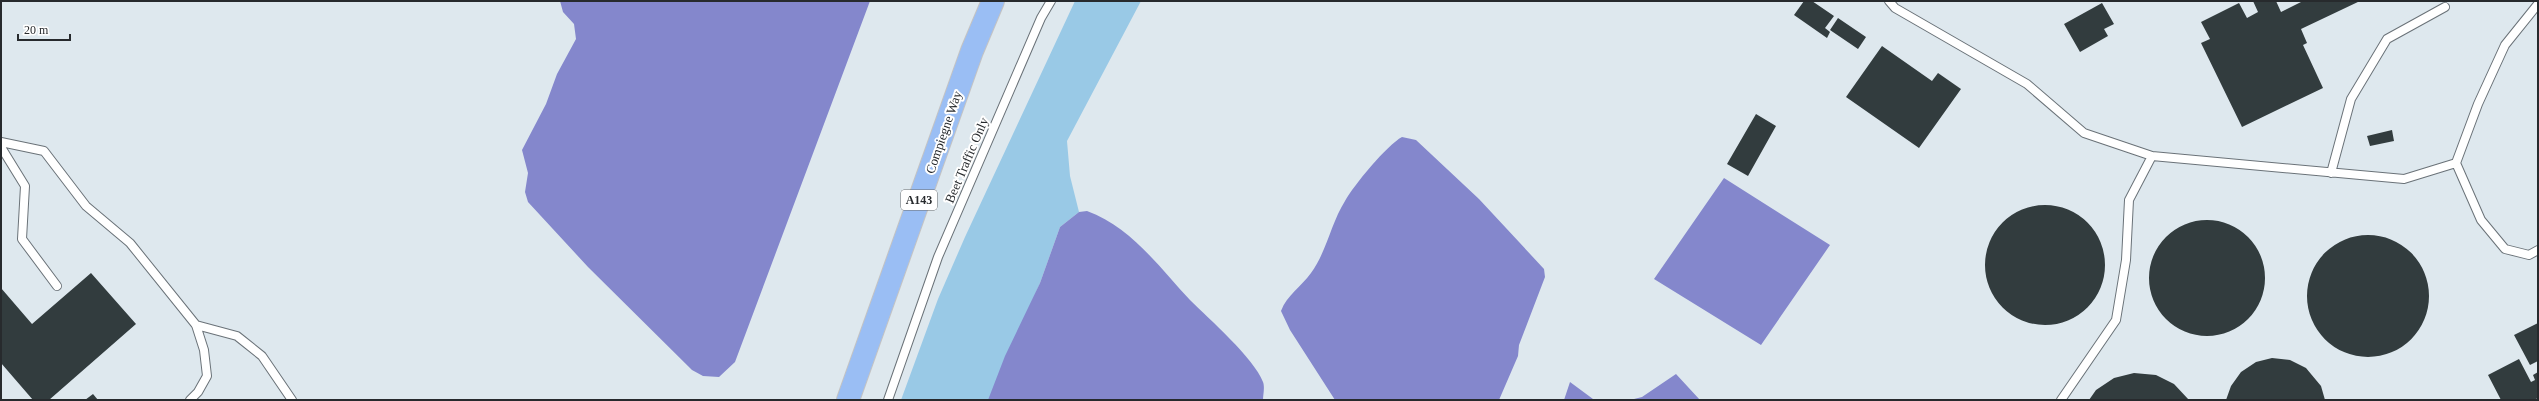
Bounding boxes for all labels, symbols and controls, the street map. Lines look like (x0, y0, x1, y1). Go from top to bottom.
scale bar (18, 16, 70, 42)
text: 20 m (24, 23, 49, 37)
street label: Compiegne Way (922, 88, 965, 175)
street label: Beet Traffic Only (942, 115, 991, 205)
road number: A143 (901, 190, 937, 210)

